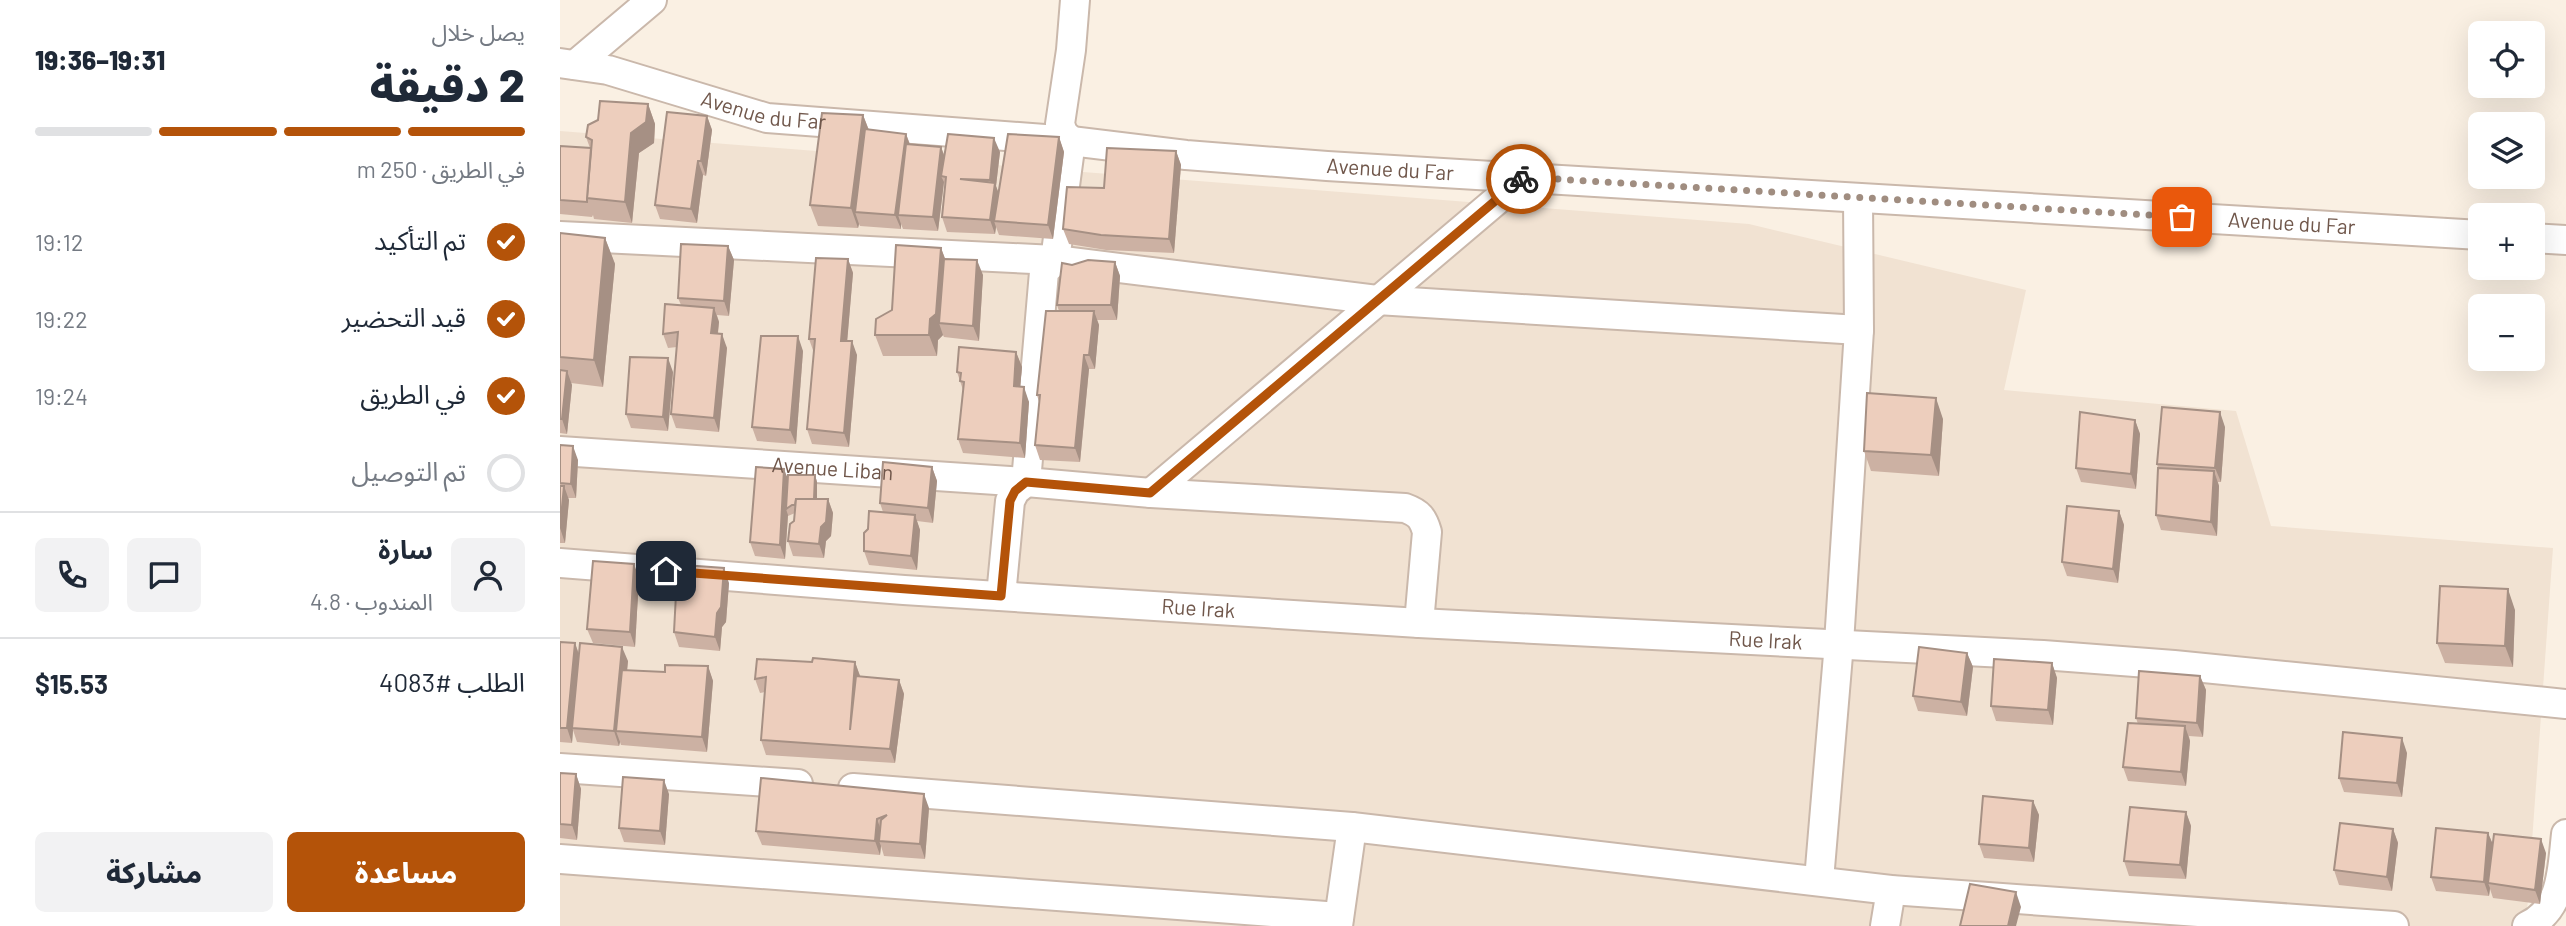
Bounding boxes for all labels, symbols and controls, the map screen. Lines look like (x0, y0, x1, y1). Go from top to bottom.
text: يصل خلال (432, 18, 525, 46)
map controls (2468, 21, 2545, 371)
button: locate (2468, 21, 2545, 98)
text: 19:31–19:36 (35, 44, 165, 75)
text: 2 دقيقة (370, 56, 525, 111)
street label: Avenue du Far (698, 85, 827, 133)
button: layers (2468, 112, 2545, 189)
courier (1486, 144, 1556, 214)
street label: Avenue du Far (1326, 152, 1455, 185)
text: في الطريق · 250 m (357, 155, 525, 183)
icon: bike (1502, 160, 1540, 198)
pin (2152, 187, 2212, 247)
icon: bag (2163, 198, 2201, 236)
button: + (2468, 203, 2545, 280)
street label: Avenue du Far (2227, 206, 2356, 239)
icon: check (487, 223, 525, 261)
text: تم التأكيد (374, 224, 466, 255)
text: 19:12 (35, 228, 83, 256)
button: − (2468, 294, 2545, 371)
icon: check (487, 300, 525, 338)
text: قيد التحضير (342, 301, 466, 332)
text: 19:22 (35, 305, 88, 333)
icon: check (487, 377, 525, 415)
text: في الطريق (360, 378, 466, 409)
text: 19:24 (35, 382, 88, 410)
street label: Avenue Liban (771, 451, 894, 484)
text: تم التوصيل (351, 455, 466, 486)
text: سارة (378, 533, 433, 564)
button: phone (35, 538, 109, 612)
button: chat (127, 538, 201, 612)
button: person (451, 538, 525, 612)
pin (636, 541, 696, 601)
icon: home (647, 552, 685, 590)
text: المندوب · 4.8 (310, 587, 433, 615)
street label: Rue Irak (1161, 593, 1236, 622)
street label: Rue Irak (1728, 625, 1803, 654)
text: الطلب #4083 (379, 666, 525, 697)
text: $15.53 (35, 668, 108, 699)
button: مشاركة (35, 832, 273, 912)
button: مساعدة (287, 832, 525, 912)

